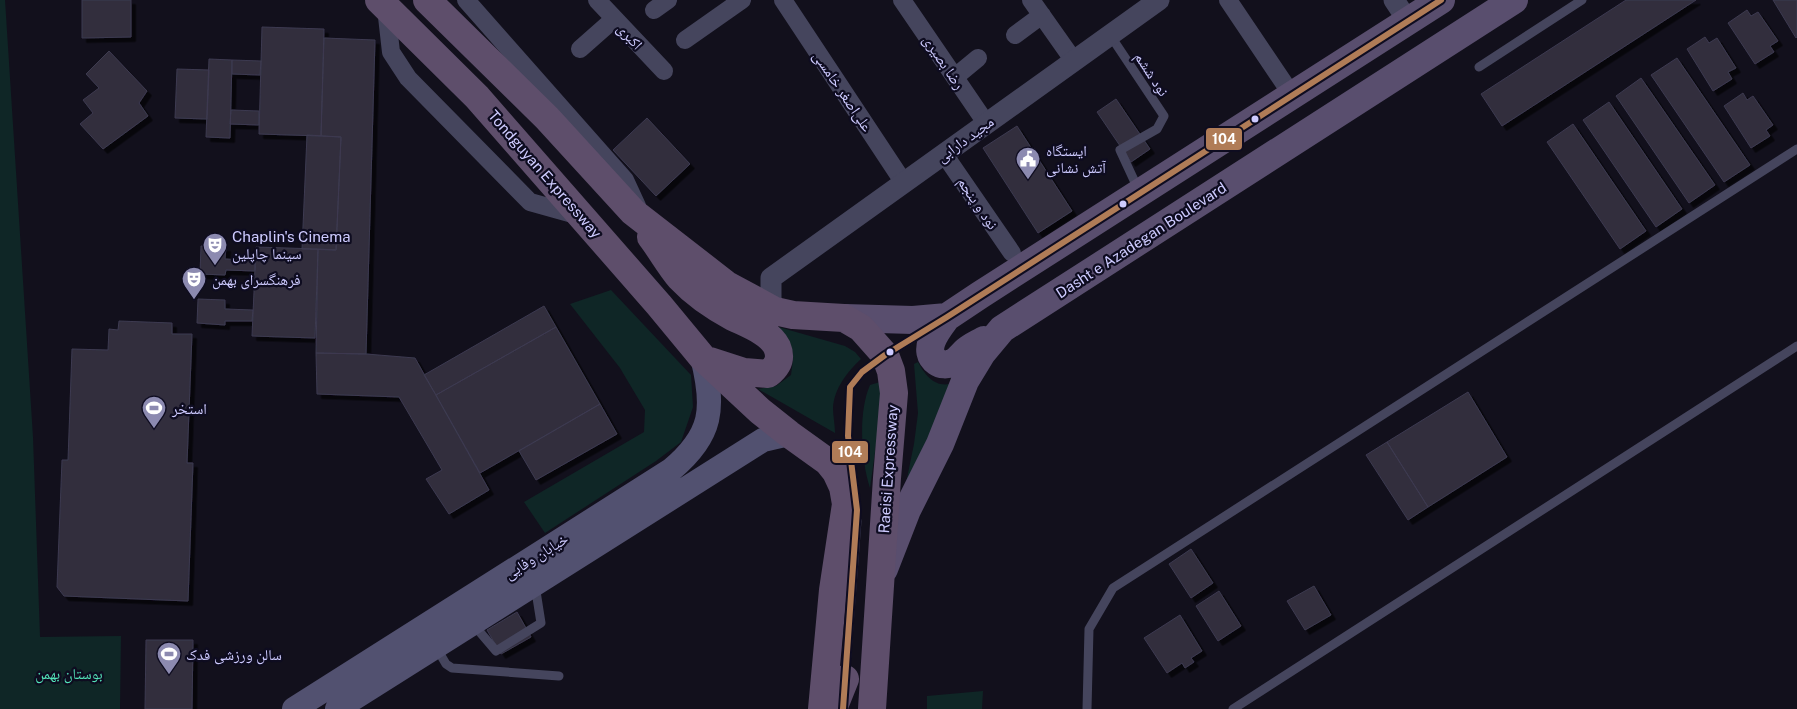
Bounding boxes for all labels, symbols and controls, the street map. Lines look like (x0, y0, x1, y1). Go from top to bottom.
street label: اکبری (612, 19, 646, 54)
street label: رضا بصیری (918, 32, 968, 94)
street label: علی‌اصغر خامسی (808, 48, 876, 136)
street label: نود ششم (1130, 49, 1172, 100)
street label: Tondguyan Expressway (485, 107, 605, 241)
street label: مجید دارابی (933, 112, 998, 167)
unlabelled marker (1250, 114, 1260, 124)
line badge: 104 (1205, 127, 1243, 151)
text: 104 (1212, 131, 1236, 147)
place label: ایستگاه آتش نشانی (1046, 142, 1107, 178)
public building icon: ایستگاه آتش نشانی (1015, 146, 1041, 180)
street label: نود و پنجم (953, 174, 1002, 233)
street label: Dasht e Azadegan Boulevard (1053, 179, 1229, 301)
unlabelled marker (1118, 199, 1128, 209)
place label: Chaplin's Cinema سینما چاپلین (232, 228, 351, 264)
theatre icon: Chaplin's Cinema سینما چاپلین (202, 232, 228, 266)
theatre icon: فرهنگسرای بهمن (181, 266, 207, 300)
place label: فرهنگسرای بهمن (212, 271, 301, 290)
unlabelled marker (885, 347, 895, 357)
sports icon: استخر (141, 395, 167, 429)
place label: استخر (171, 400, 207, 418)
street label: Raeisi Expressway (875, 404, 901, 534)
line badge: 104 (831, 440, 869, 464)
text: 104 (838, 444, 862, 460)
street label: خیابان وفایی (501, 530, 572, 584)
sports icon: سالن ورزشی فدک (156, 641, 182, 675)
place label: سالن ورزشی فدک (186, 646, 282, 665)
park label: بوستان بهمن (35, 665, 103, 684)

